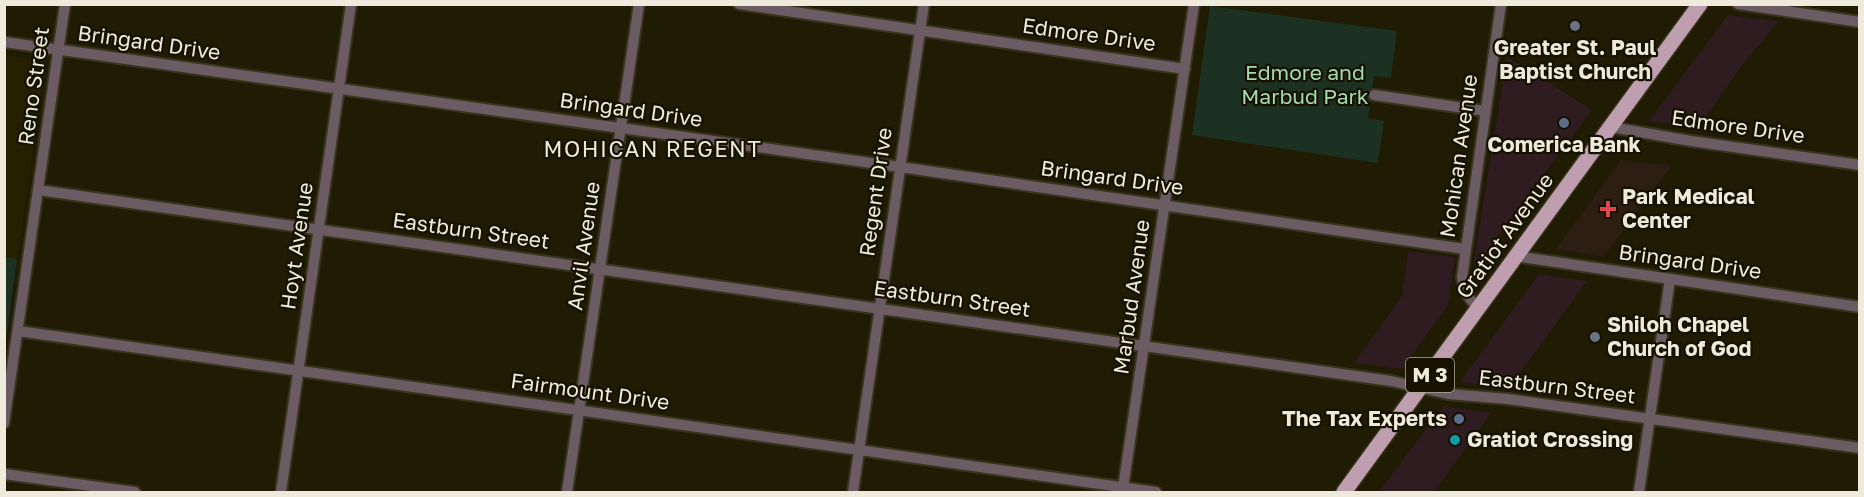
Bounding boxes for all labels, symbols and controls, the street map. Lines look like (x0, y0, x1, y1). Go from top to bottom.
street label: Edmore Drive (1021, 12, 1157, 56)
street label: Bringard Drive (76, 19, 222, 65)
marker: Greater St. Paul Baptist Church (1568, 19, 1582, 33)
street label: Reno Street (12, 25, 54, 147)
place label: Greater St. Paul Baptist Church (1494, 34, 1656, 84)
park label: Edmore and Marbud Park (1241, 59, 1369, 109)
street label: Mohican Avenue (1434, 72, 1482, 239)
street label: Bringard Drive (558, 86, 704, 132)
street label: Edmore Drive (1670, 104, 1806, 148)
marker: Comerica Bank (1557, 116, 1571, 130)
street label: Regent Drive (853, 126, 897, 258)
place label: Comerica Bank (1487, 131, 1641, 157)
district label: MOHICAN REGENT (544, 135, 762, 162)
street label: Bringard Drive (1039, 154, 1185, 200)
street label: Gratiot Avenue (1450, 168, 1558, 303)
street label: Anvil Avenue (561, 180, 605, 312)
street label: Hoyt Avenue (274, 181, 318, 311)
place label: Park Medical Center (1622, 183, 1755, 233)
marker: Park Medical Center (1599, 200, 1617, 218)
street label: Eastburn Street (391, 206, 551, 254)
street label: Marbud Avenue (1107, 218, 1155, 376)
street label: Bringard Drive (1617, 238, 1763, 284)
street label: Eastburn Street (872, 274, 1032, 322)
place label: Shiloh Chapel Church of God (1607, 311, 1751, 361)
marker: Shiloh Chapel Church of God (1588, 330, 1602, 344)
road number: M 3 (1406, 358, 1454, 392)
street label: Eastburn Street (1477, 363, 1637, 409)
street label: Fairmount Drive (509, 367, 671, 415)
place label: The Tax Experts (1282, 405, 1447, 431)
marker: The Tax Experts (1452, 412, 1466, 426)
place label: Gratiot Crossing (1467, 426, 1633, 452)
marker: Gratiot Crossing (1448, 433, 1462, 447)

